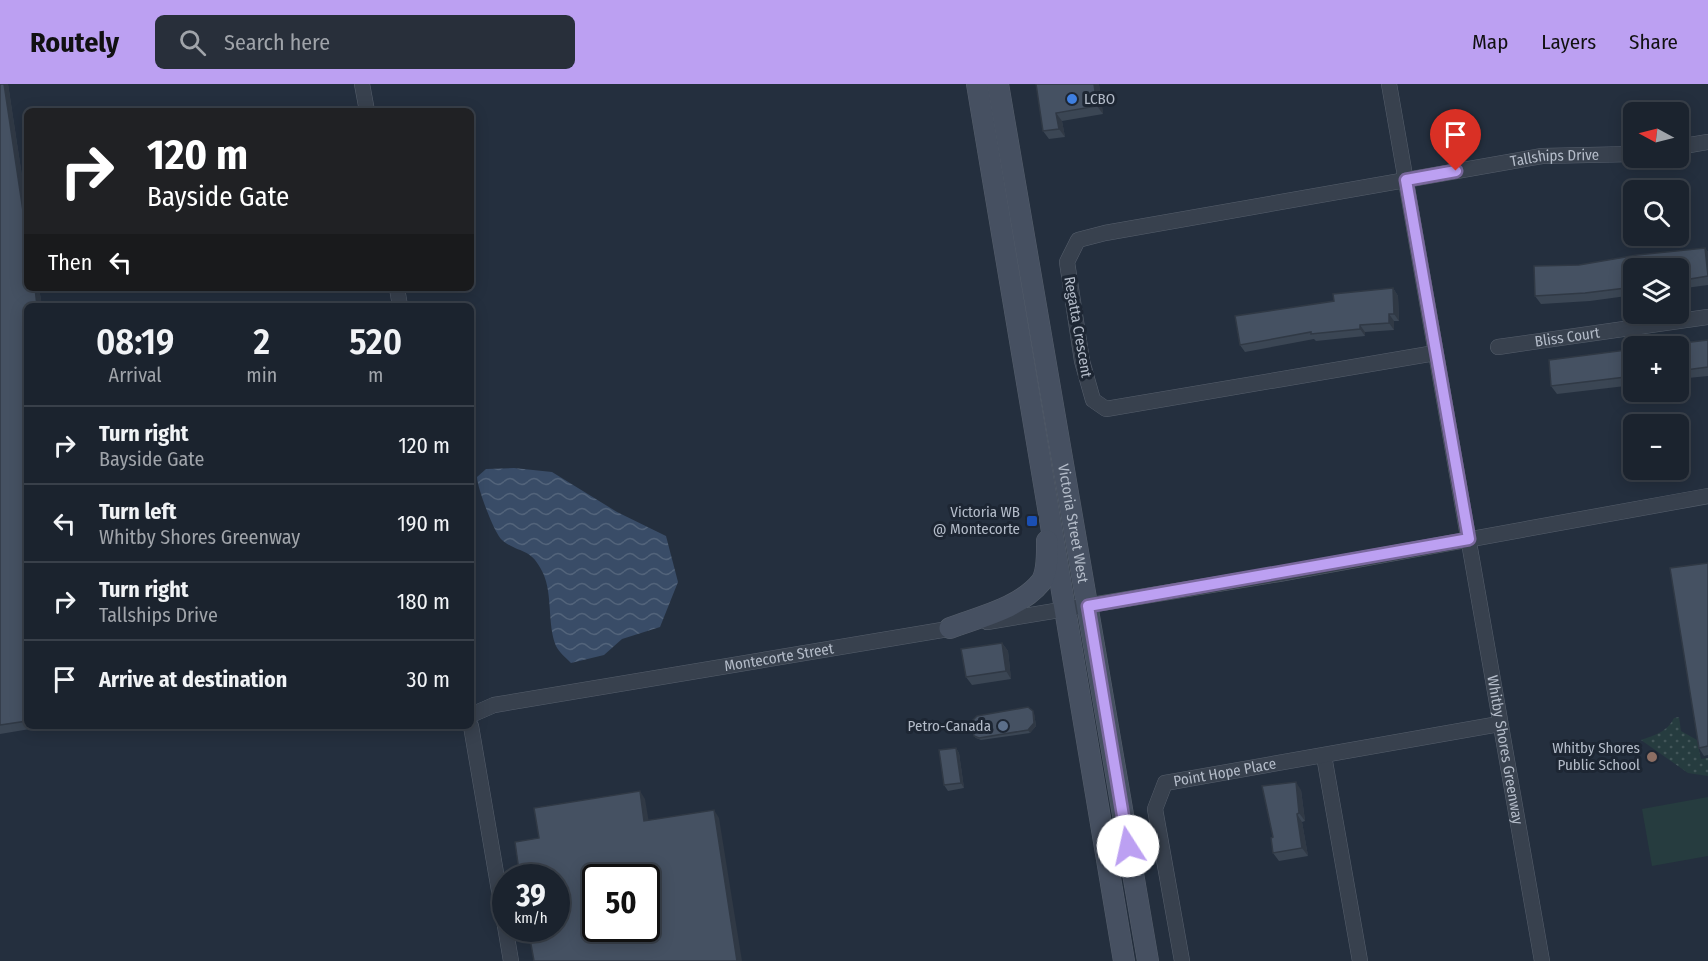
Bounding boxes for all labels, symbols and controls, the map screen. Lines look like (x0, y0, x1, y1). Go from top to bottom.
search box (155, 15, 575, 69)
text: Routely (30, 26, 119, 59)
icon: search (176, 26, 209, 59)
text: Search here (224, 29, 330, 56)
text: Map (1472, 29, 1508, 55)
text: Layers (1541, 29, 1596, 55)
text: Share (1629, 29, 1678, 55)
place label: LCBO (1084, 90, 1115, 108)
marker: LCBO (1065, 92, 1079, 106)
north arrow (1623, 102, 1689, 168)
map controls (1623, 102, 1689, 480)
pin (1430, 109, 1481, 171)
icon: arrive (1439, 118, 1472, 151)
text: 120 m (147, 130, 248, 180)
icon: right (48, 132, 126, 210)
street label: Tallships Drive (1509, 146, 1599, 170)
button: search (1623, 180, 1689, 246)
text: Bayside Gate (147, 181, 289, 213)
icon: left (104, 246, 137, 279)
text: Then (48, 249, 92, 276)
button: layers (1623, 258, 1689, 324)
street label: Regatta Crescent (1060, 275, 1096, 379)
text: 08:19 (96, 320, 174, 364)
text: 2 (253, 320, 270, 364)
text: 520 (349, 320, 402, 364)
street label: Bliss Court (1534, 324, 1601, 351)
button: + (1623, 336, 1689, 402)
text: Arrival (109, 363, 162, 387)
text: min (246, 363, 277, 387)
text: m (368, 363, 383, 387)
button: − (1623, 414, 1689, 480)
text: Turn right (99, 420, 188, 447)
icon: right (48, 429, 81, 462)
text: 120 m (398, 432, 450, 459)
text: Bayside Gate (99, 447, 204, 471)
street label: Victoria Street West (1054, 463, 1092, 585)
text: Turn left (99, 498, 177, 525)
place label: Victoria WB @ Montecorte (933, 503, 1020, 538)
icon: left (48, 507, 81, 540)
text: 190 m (397, 510, 450, 537)
marker: Victoria WB @ Montecorte (1025, 514, 1039, 528)
text: Whitby Shores Greenway (99, 525, 300, 549)
text: Turn right (99, 576, 188, 603)
icon: right (48, 585, 81, 618)
text: 180 m (397, 588, 450, 615)
text: Tallships Drive (99, 603, 218, 627)
street label: Montecorte Street (723, 639, 835, 675)
icon: arrive (48, 663, 81, 696)
text: Arrive at destination (99, 666, 287, 693)
text: 30 m (407, 666, 450, 693)
street label: Whitby Shores Greenway (1483, 674, 1527, 826)
place label: Petro-Canada (908, 717, 991, 735)
marker: Petro-Canada (996, 719, 1010, 733)
place label: Whitby Shores Public School (1552, 739, 1640, 774)
marker: Whitby Shores Public School (1645, 750, 1659, 764)
street label: Point Hope Place (1172, 755, 1278, 790)
position arrow (1096, 814, 1160, 878)
speed limit sign: 50 (582, 864, 660, 942)
text: 39 (516, 878, 546, 914)
text: km/h (514, 909, 548, 927)

